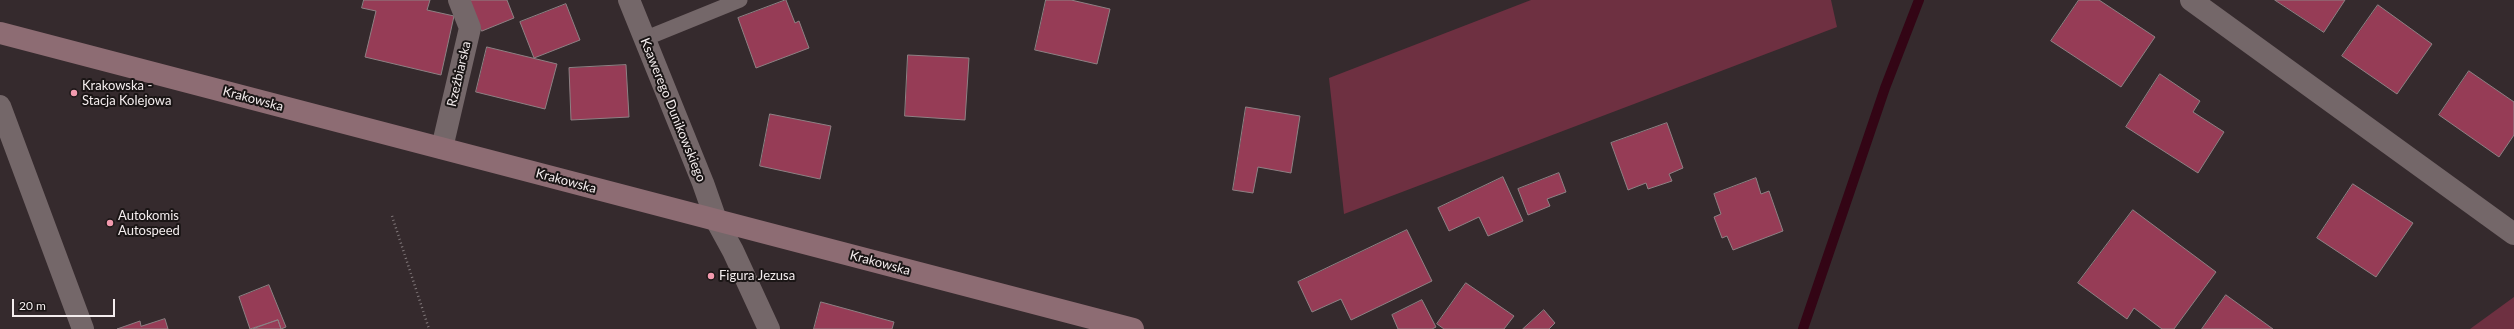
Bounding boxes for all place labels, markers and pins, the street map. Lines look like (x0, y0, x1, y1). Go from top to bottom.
place label: Krakowska - Stacja Kolejowa (82, 78, 171, 109)
marker: Krakowska - Stacja Kolejowa (69, 88, 79, 98)
place label: Autokomis Autospeed (118, 208, 180, 239)
marker: Autokomis Autospeed (105, 218, 115, 228)
place label: Figura Jezusa (719, 268, 795, 284)
marker: Figura Jezusa (706, 271, 716, 281)

